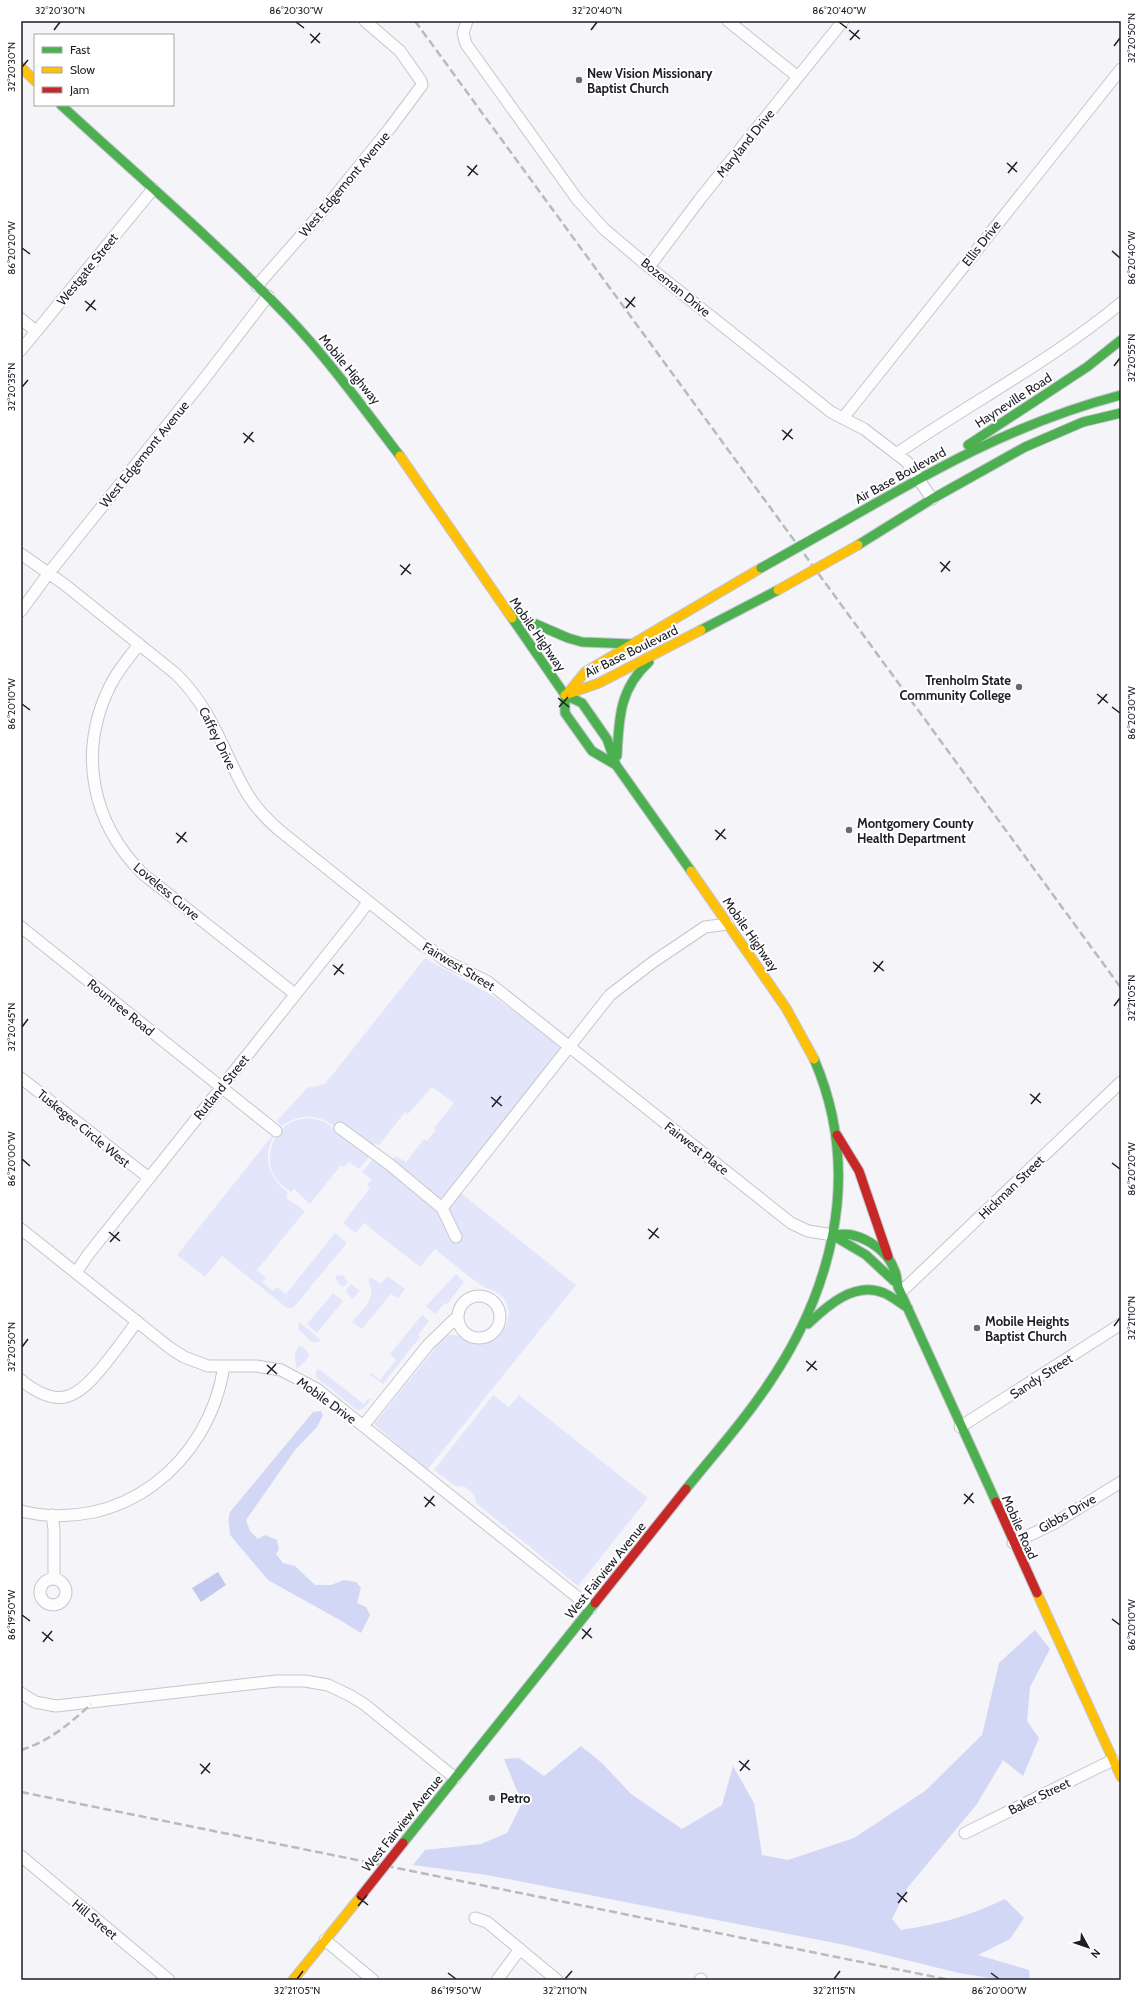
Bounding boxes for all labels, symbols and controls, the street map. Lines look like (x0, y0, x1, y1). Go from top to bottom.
text: 32°20'30"N (35, 4, 85, 17)
text: 86°20'30"W (269, 4, 323, 17)
text: 32°20'40"N (572, 4, 622, 17)
text: 86°20'40"W (812, 4, 866, 17)
text: 32°20'50"N (1125, 13, 1138, 63)
legend (34, 34, 174, 106)
text: 32°20'30"N (5, 42, 18, 92)
text: Fast (70, 42, 90, 57)
text: Slow (70, 62, 95, 77)
place label: New Vision Missionary Baptist Church (587, 65, 713, 96)
marker: New Vision Missionary Baptist Church (574, 75, 584, 85)
text: Jam (69, 82, 89, 97)
street label: Maryland Drive (713, 105, 778, 180)
street label: West Edgemont Avenue (295, 128, 393, 240)
street label: Ellis Drive (958, 217, 1004, 269)
text: 86°20'20"W (5, 221, 18, 275)
street label: Westgate Street (53, 229, 121, 308)
text: 86°20'40"W (1125, 231, 1138, 285)
street label: Bozeman Drive (638, 254, 714, 320)
street label: Mobile Highway (316, 330, 384, 408)
text: 32°20'55"N (1125, 334, 1138, 382)
text: 32°20'35"N (5, 363, 18, 411)
street label: Hayneville Road (972, 369, 1054, 431)
street label: West Edgemont Avenue (96, 397, 192, 511)
street label: Air Base Boulevard (852, 443, 948, 507)
street label: Mobile Highway (506, 594, 570, 675)
street label: Air Base Boulevard (582, 621, 680, 681)
place label: Trenholm State Community College (900, 672, 1011, 703)
text: 86°20'10"W (5, 678, 18, 730)
marker: Trenholm State Community College (1014, 682, 1024, 692)
text: 86°20'30"W (1125, 686, 1138, 740)
street label: Caffey Drive (196, 704, 240, 772)
place label: Montgomery County Health Department (857, 815, 974, 846)
marker: Montgomery County Health Department (844, 825, 854, 835)
street label: Loveless Curve (131, 859, 204, 923)
street label: Mobile Highway (719, 894, 783, 975)
street label: Fairwest Street (420, 938, 498, 994)
street label: Rountree Road (84, 975, 158, 1039)
text: 32°21'05"N (1125, 975, 1138, 1021)
text: 32°20'45"N (5, 1003, 18, 1051)
street label: Rutland Street (190, 1051, 252, 1123)
street label: Tuskegee Circle West (34, 1086, 134, 1171)
street label: Fairwest Place (662, 1118, 733, 1178)
text: 86°20'00"W (5, 1131, 18, 1187)
text: 86°20'20"W (1125, 1142, 1138, 1196)
street label: Hickman Street (975, 1151, 1047, 1222)
text: 32°21'10"N (1125, 1296, 1138, 1340)
place label: Mobile Heights Baptist Church (985, 1313, 1070, 1344)
text: 32°20'50"N (5, 1322, 18, 1372)
marker: Mobile Heights Baptist Church (972, 1323, 982, 1333)
street label: Sandy Street (1007, 1350, 1076, 1402)
street label: Mobile Drive (294, 1373, 360, 1427)
street label: Gibbs Drive (1036, 1490, 1099, 1536)
street label: Mobile Road (999, 1493, 1041, 1561)
street label: West Fairview Avenue (561, 1518, 649, 1622)
text: 86°19'50"W (5, 1589, 18, 1640)
text: 86°20'10"W (1125, 1599, 1138, 1651)
street label: West Fairview Avenue (358, 1771, 446, 1875)
street label: Baker Street (1006, 1774, 1073, 1818)
place label: Petro (500, 1790, 531, 1806)
marker: Petro (487, 1793, 497, 1803)
street label: Hill Street (69, 1895, 121, 1943)
north arrow (1068, 1927, 1108, 1967)
text: N (1088, 1946, 1104, 1961)
text: 32°21'05"N (274, 1984, 320, 1997)
text: 86°19'50"W (431, 1984, 482, 1997)
text: 32°21'10"N (543, 1984, 587, 1997)
text: 32°21'15"N (813, 1984, 855, 1997)
text: 86°20'00"W (971, 1984, 1027, 1997)

